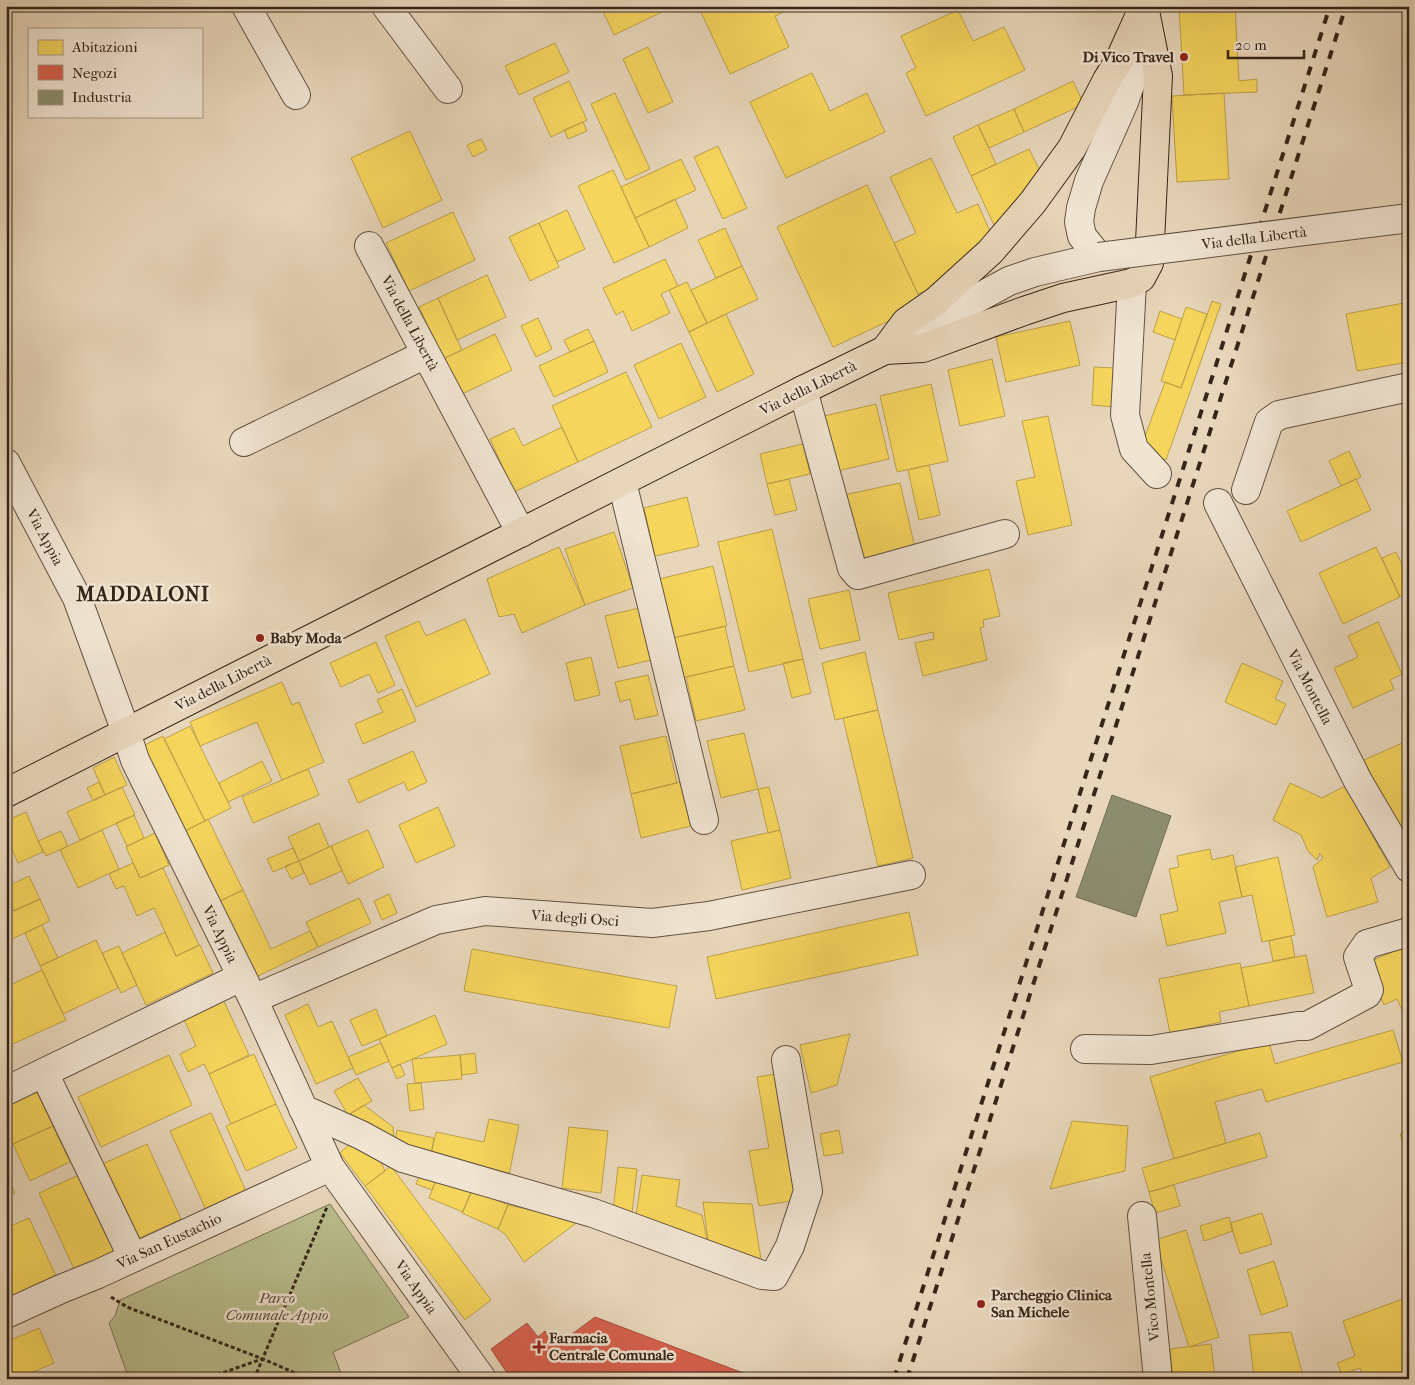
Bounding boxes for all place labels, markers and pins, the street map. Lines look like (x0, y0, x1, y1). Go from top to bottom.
place label: Di Vico Travel (1083, 48, 1175, 66)
marker: Di Vico Travel (1178, 51, 1190, 63)
place label: Baby Moda (270, 629, 343, 647)
marker: Baby Moda (254, 632, 266, 644)
place label: Parcheggio Clinica San Michele (991, 1286, 1113, 1321)
marker: Parcheggio Clinica San Michele (975, 1298, 987, 1310)
place label: Farmacia Centrale Comunale (548, 1329, 675, 1364)
marker: Farmacia Centrale Comunale (533, 1341, 545, 1353)

